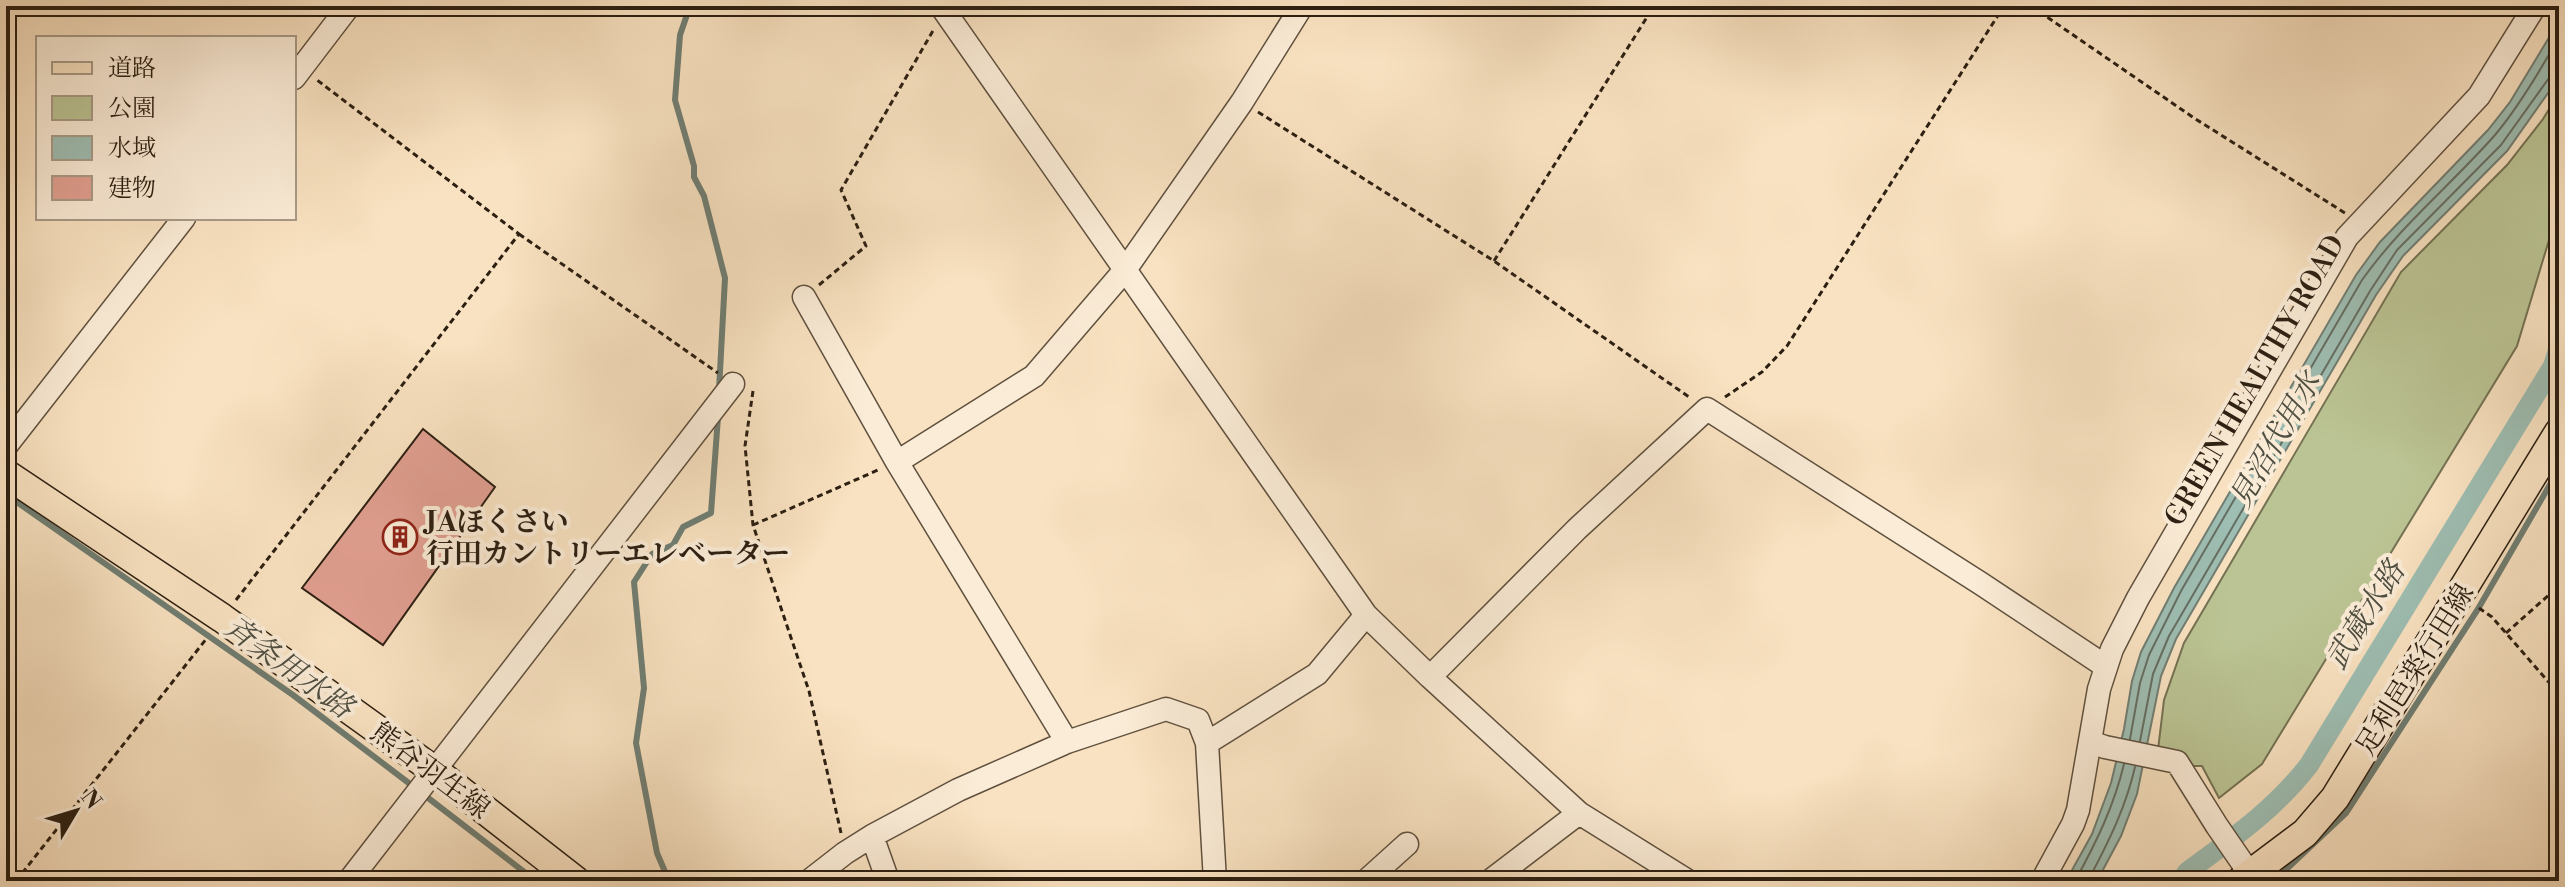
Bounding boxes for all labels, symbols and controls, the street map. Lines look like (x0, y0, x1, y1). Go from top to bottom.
legend (36, 36, 296, 220)
text: 道路 (108, 54, 156, 84)
text: 公園 (108, 94, 156, 124)
text: 水域 (108, 134, 156, 164)
text: 建物 (108, 174, 156, 204)
street label: GREEN HEALTHY ROAD (2158, 229, 2353, 532)
water label: 見沼代用水 (2222, 363, 2331, 515)
place label: JAほくさい 行田カントリーエレベーター (422, 505, 790, 572)
building icon: JAほくさい 行田カントリーエレベーター (381, 518, 419, 556)
water label: 武蔵水路 (2318, 553, 2415, 676)
street label: 足利邑楽行田線 (2348, 577, 2482, 762)
water label: 斉条用水路 (217, 608, 362, 728)
street label: 熊谷羽生線 (364, 715, 497, 827)
north arrow (36, 771, 116, 851)
text: N (75, 784, 107, 815)

